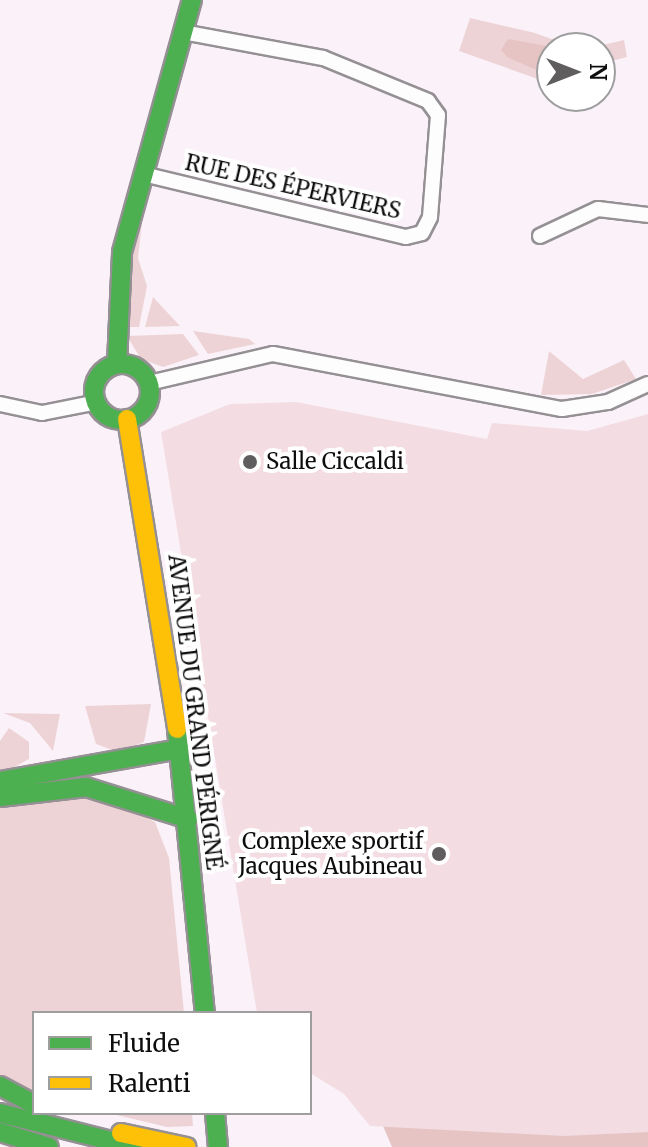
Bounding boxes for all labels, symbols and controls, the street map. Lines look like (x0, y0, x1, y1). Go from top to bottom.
north arrow (536, 32, 616, 112)
text: N (584, 63, 612, 81)
street label: RUE DES ÉPERVIERS (183, 149, 403, 225)
place label: Salle Ciccaldi (266, 449, 404, 475)
marker: Salle Ciccaldi (241, 453, 259, 471)
street label: AVENUE DU GRAND PÉRIGNÉ (163, 553, 227, 871)
place label: Complexe sportif Jacques Aubineau (238, 828, 423, 880)
marker: Complexe sportif Jacques Aubineau (430, 845, 448, 863)
legend (32, 1011, 312, 1115)
text: Fluide (108, 1028, 180, 1059)
text: Ralenti (108, 1068, 191, 1099)

